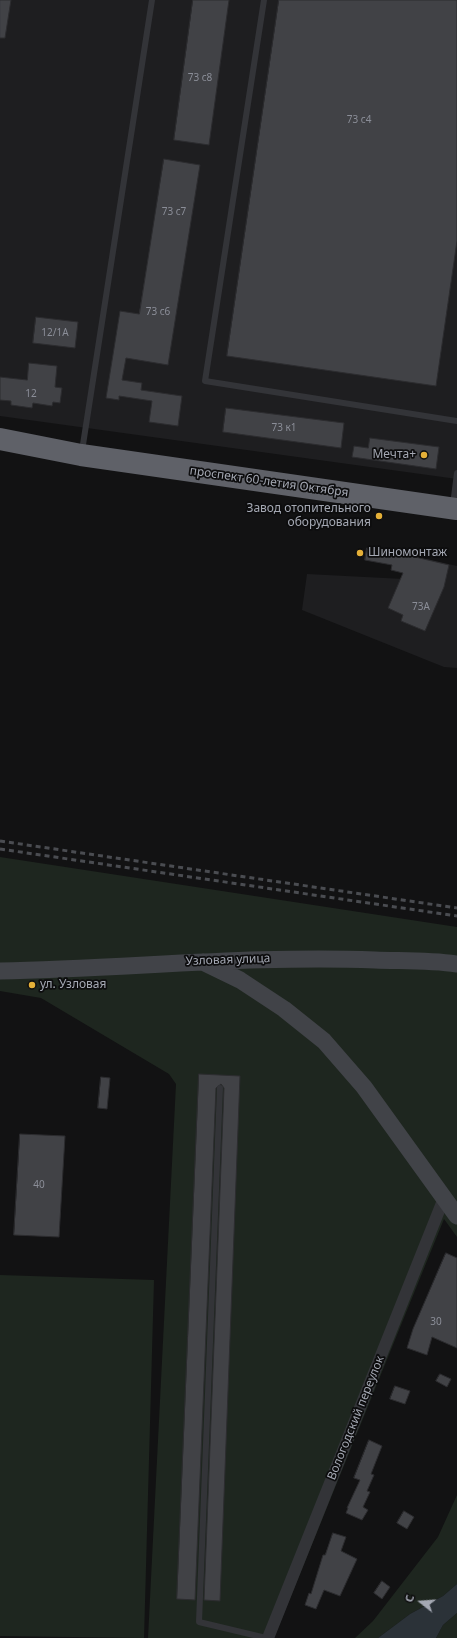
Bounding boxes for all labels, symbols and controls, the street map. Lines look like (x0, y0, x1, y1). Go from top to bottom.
house number: 73 с8 (188, 72, 212, 84)
house number: 73 с4 (347, 114, 371, 126)
house number: 73 с7 (162, 206, 186, 218)
house number: 73 с6 (146, 306, 170, 318)
house number: 12/1А (41, 327, 69, 339)
house number: 12 (25, 388, 37, 400)
house number: 73 к1 (271, 422, 297, 434)
place label: Мечта+ (372, 448, 416, 462)
marker: Мечта+ (419, 450, 429, 460)
street label: проспект 60-летия Октября (189, 464, 349, 500)
place label: Завод отопительного оборудования (246, 502, 371, 530)
marker: Завод отопительного оборудования (374, 511, 384, 521)
place label: Шиномонтаж (368, 546, 447, 560)
marker: Шиномонтаж (355, 548, 365, 558)
house number: 73А (412, 601, 430, 613)
street label: Узловая улица (185, 951, 271, 969)
place label: ул. Узловая (40, 978, 106, 992)
marker: ул. Узловая (27, 980, 37, 990)
house number: 40 (33, 1179, 45, 1191)
house number: 30 (430, 1316, 442, 1328)
street label: Вологодский переулок (325, 1354, 387, 1482)
north arrow (401, 1582, 441, 1622)
text: С (401, 1593, 417, 1604)

